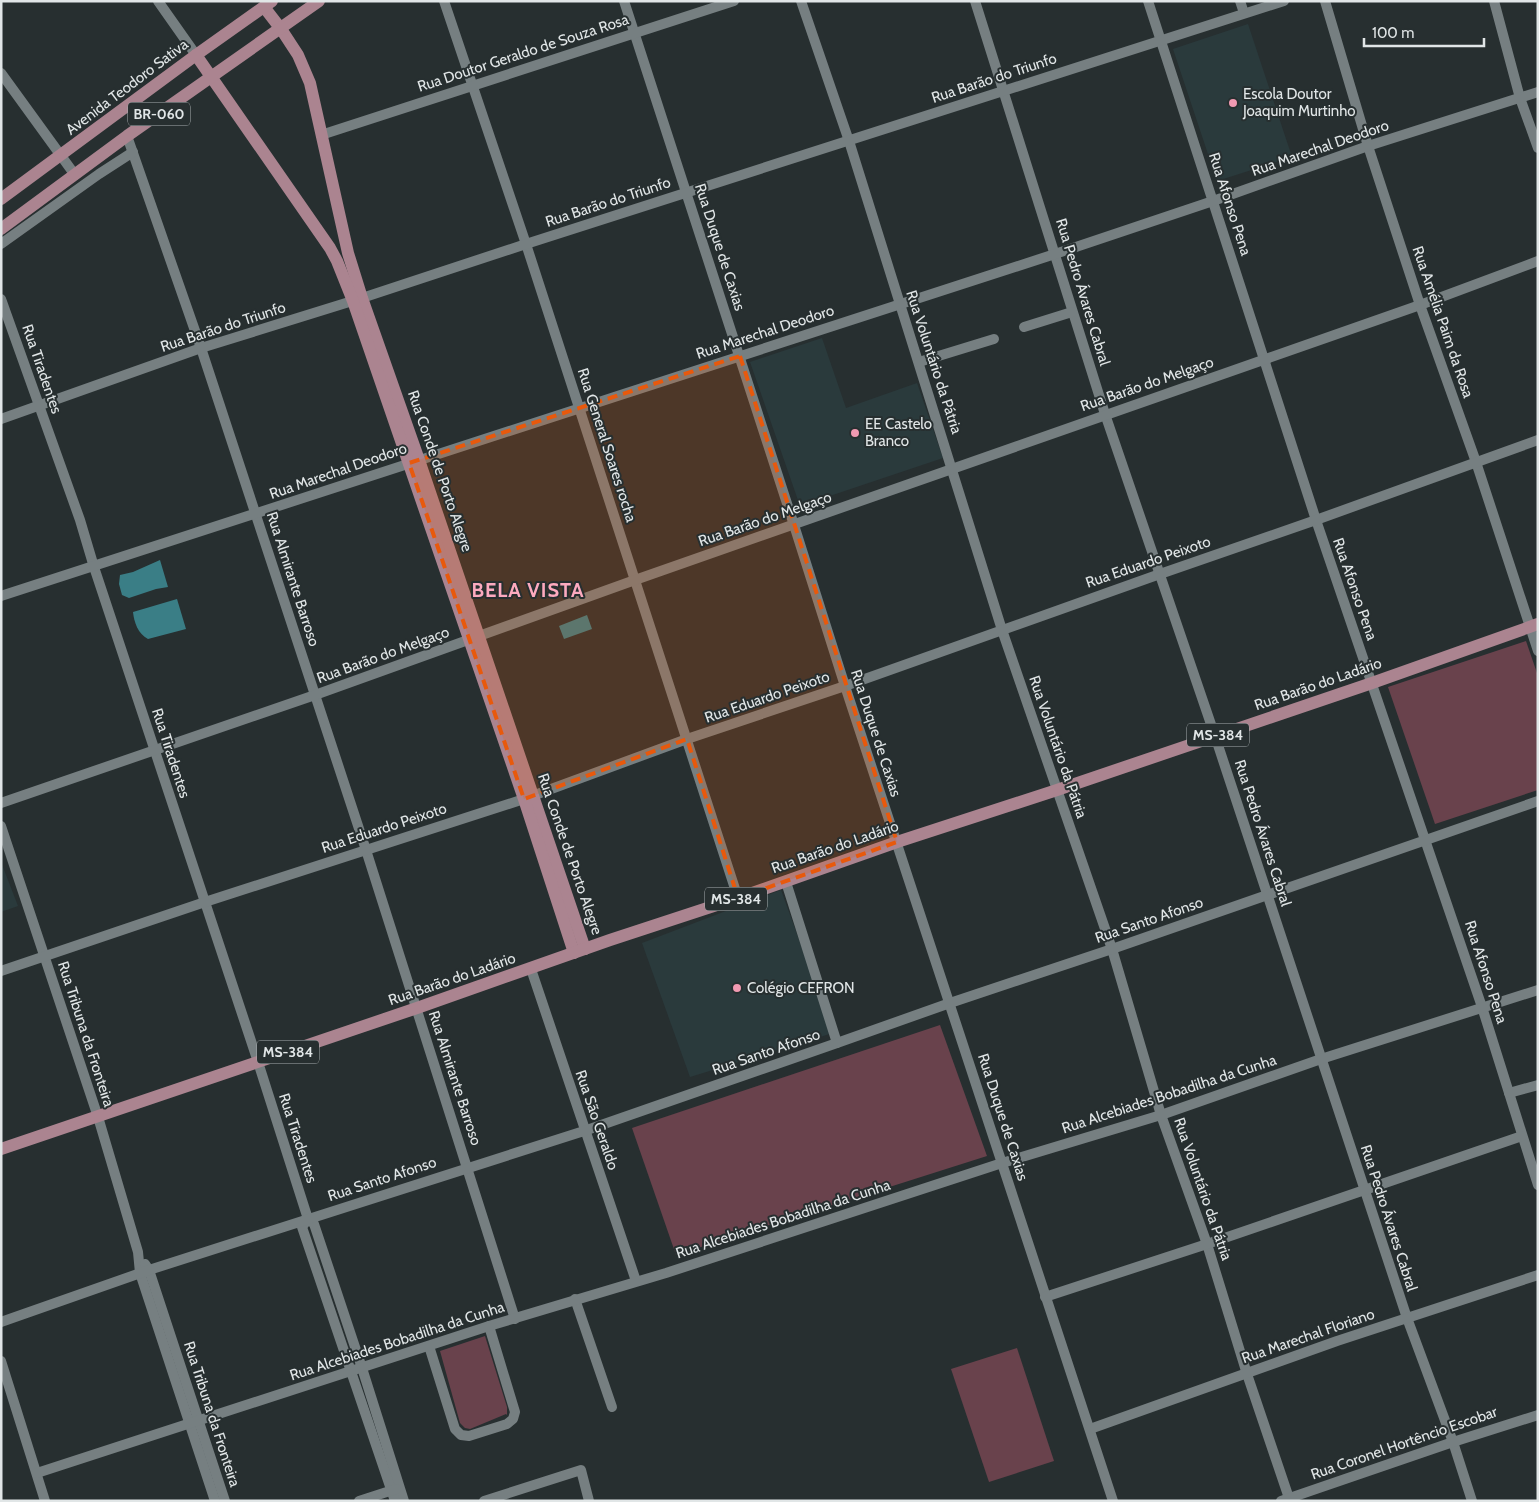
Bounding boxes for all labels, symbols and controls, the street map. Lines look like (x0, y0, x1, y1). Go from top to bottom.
street label: Rua Doutor Geraldo de Souza Rosa (415, 10, 632, 96)
scale bar (1364, 15, 1484, 47)
text: 100 m (1372, 24, 1414, 42)
street label: Avenida Teodoro Sativa (62, 35, 192, 139)
street label: Rua Barão do Triunfo (929, 49, 1059, 107)
place label: Escola Doutor Joaquim Murtinho (1242, 85, 1356, 120)
marker: Escola Doutor Joaquim Murtinho (1227, 97, 1239, 109)
road number: BR-060 (128, 102, 190, 126)
street label: Rua Marechal Deodoro (1249, 116, 1391, 180)
street label: Rua Afonso Pena (1205, 150, 1255, 259)
street label: Rua Barão do Triunfo (543, 173, 673, 231)
street label: Rua Duque de Caxias (691, 181, 749, 313)
street label: Rua Pedro Ávares Cabral (1052, 216, 1115, 368)
street label: Rua Amélia Paim da Rosa (1409, 244, 1478, 401)
street label: Rua Voluntário da Pátria (902, 288, 966, 437)
street label: Rua Barão do Triunfo (158, 298, 288, 356)
street label: Rua Marechal Deodoro (694, 301, 836, 363)
street label: Rua Tiradentes (18, 322, 66, 416)
street label: Rua Barão do Melgaço (1078, 353, 1216, 415)
street label: Rua General Soares rocha (574, 366, 641, 525)
street label: Rua Conde de Porto Alegre (404, 388, 476, 554)
place label: EE Castelo Branco (865, 415, 932, 450)
marker: EE Castelo Branco (849, 427, 861, 439)
street label: Rua Marechal Deodoro (267, 439, 409, 503)
street label: Rua Barão do Melgaço (696, 488, 834, 550)
street label: Rua Almirante Barroso (263, 509, 323, 649)
street label: Rua Eduardo Peixoto (1083, 532, 1213, 592)
street label: Rua Afonso Pena (1329, 535, 1381, 643)
district label: BELA VISTA (471, 578, 585, 602)
street label: Rua Barão do Melgaço (314, 623, 452, 687)
street label: Rua Barão do Ladário (1252, 654, 1384, 714)
street label: Rua Eduardo Peixoto (702, 667, 832, 727)
street label: Rua Duque de Caxias (847, 667, 905, 799)
street label: Rua Voluntário da Pátria (1025, 673, 1091, 821)
street label: Rua Tiradentes (148, 706, 194, 800)
road number: MS-384 (1187, 724, 1249, 746)
street label: Rua Pedro Ávares Cabral (1231, 757, 1296, 909)
street label: Rua Conde de Porto Alegre (534, 771, 606, 937)
street label: Rua Eduardo Peixoto (319, 799, 449, 857)
street label: Rua Barão do Ladário (769, 817, 901, 877)
road number: MS-384 (705, 888, 767, 911)
street label: Rua Santo Afonso (1093, 893, 1205, 947)
street label: Rua Afonso Pena (1461, 918, 1511, 1027)
street label: Rua Barão do Ladário (386, 949, 518, 1009)
street label: Rua Tribuna da Fronteira (54, 959, 118, 1110)
place label: Colégio CEFRON (747, 979, 855, 997)
marker: Colégio CEFRON (731, 982, 743, 994)
street label: Rua Almirante Barroso (425, 1008, 485, 1148)
street label: Rua Santo Afonso (710, 1025, 822, 1079)
road number: MS-384 (257, 1040, 319, 1064)
street label: Rua Duque de Caxias (974, 1051, 1032, 1183)
street label: Rua Alcebiades Bobadilha da Cunha (1059, 1051, 1279, 1137)
street label: Rua São Geraldo (571, 1068, 623, 1172)
street label: Rua Tiradentes (275, 1091, 321, 1185)
street label: Rua Voluntário da Pátria (1170, 1115, 1236, 1263)
street label: Rua Pedro Ávares Cabral (1357, 1142, 1422, 1294)
street label: Rua Santo Afonso (325, 1153, 439, 1205)
street label: Rua Alcebiades Bobadilha da Cunha (673, 1176, 893, 1262)
street label: Rua Alcebiades Bobadilha da Cunha (287, 1298, 507, 1384)
street label: Rua Marechal Floriano (1239, 1305, 1377, 1367)
street label: Rua Tribuna da Fronteira (180, 1339, 244, 1490)
street label: Rua Coronel Hortêncio Escobar (1308, 1402, 1500, 1483)

